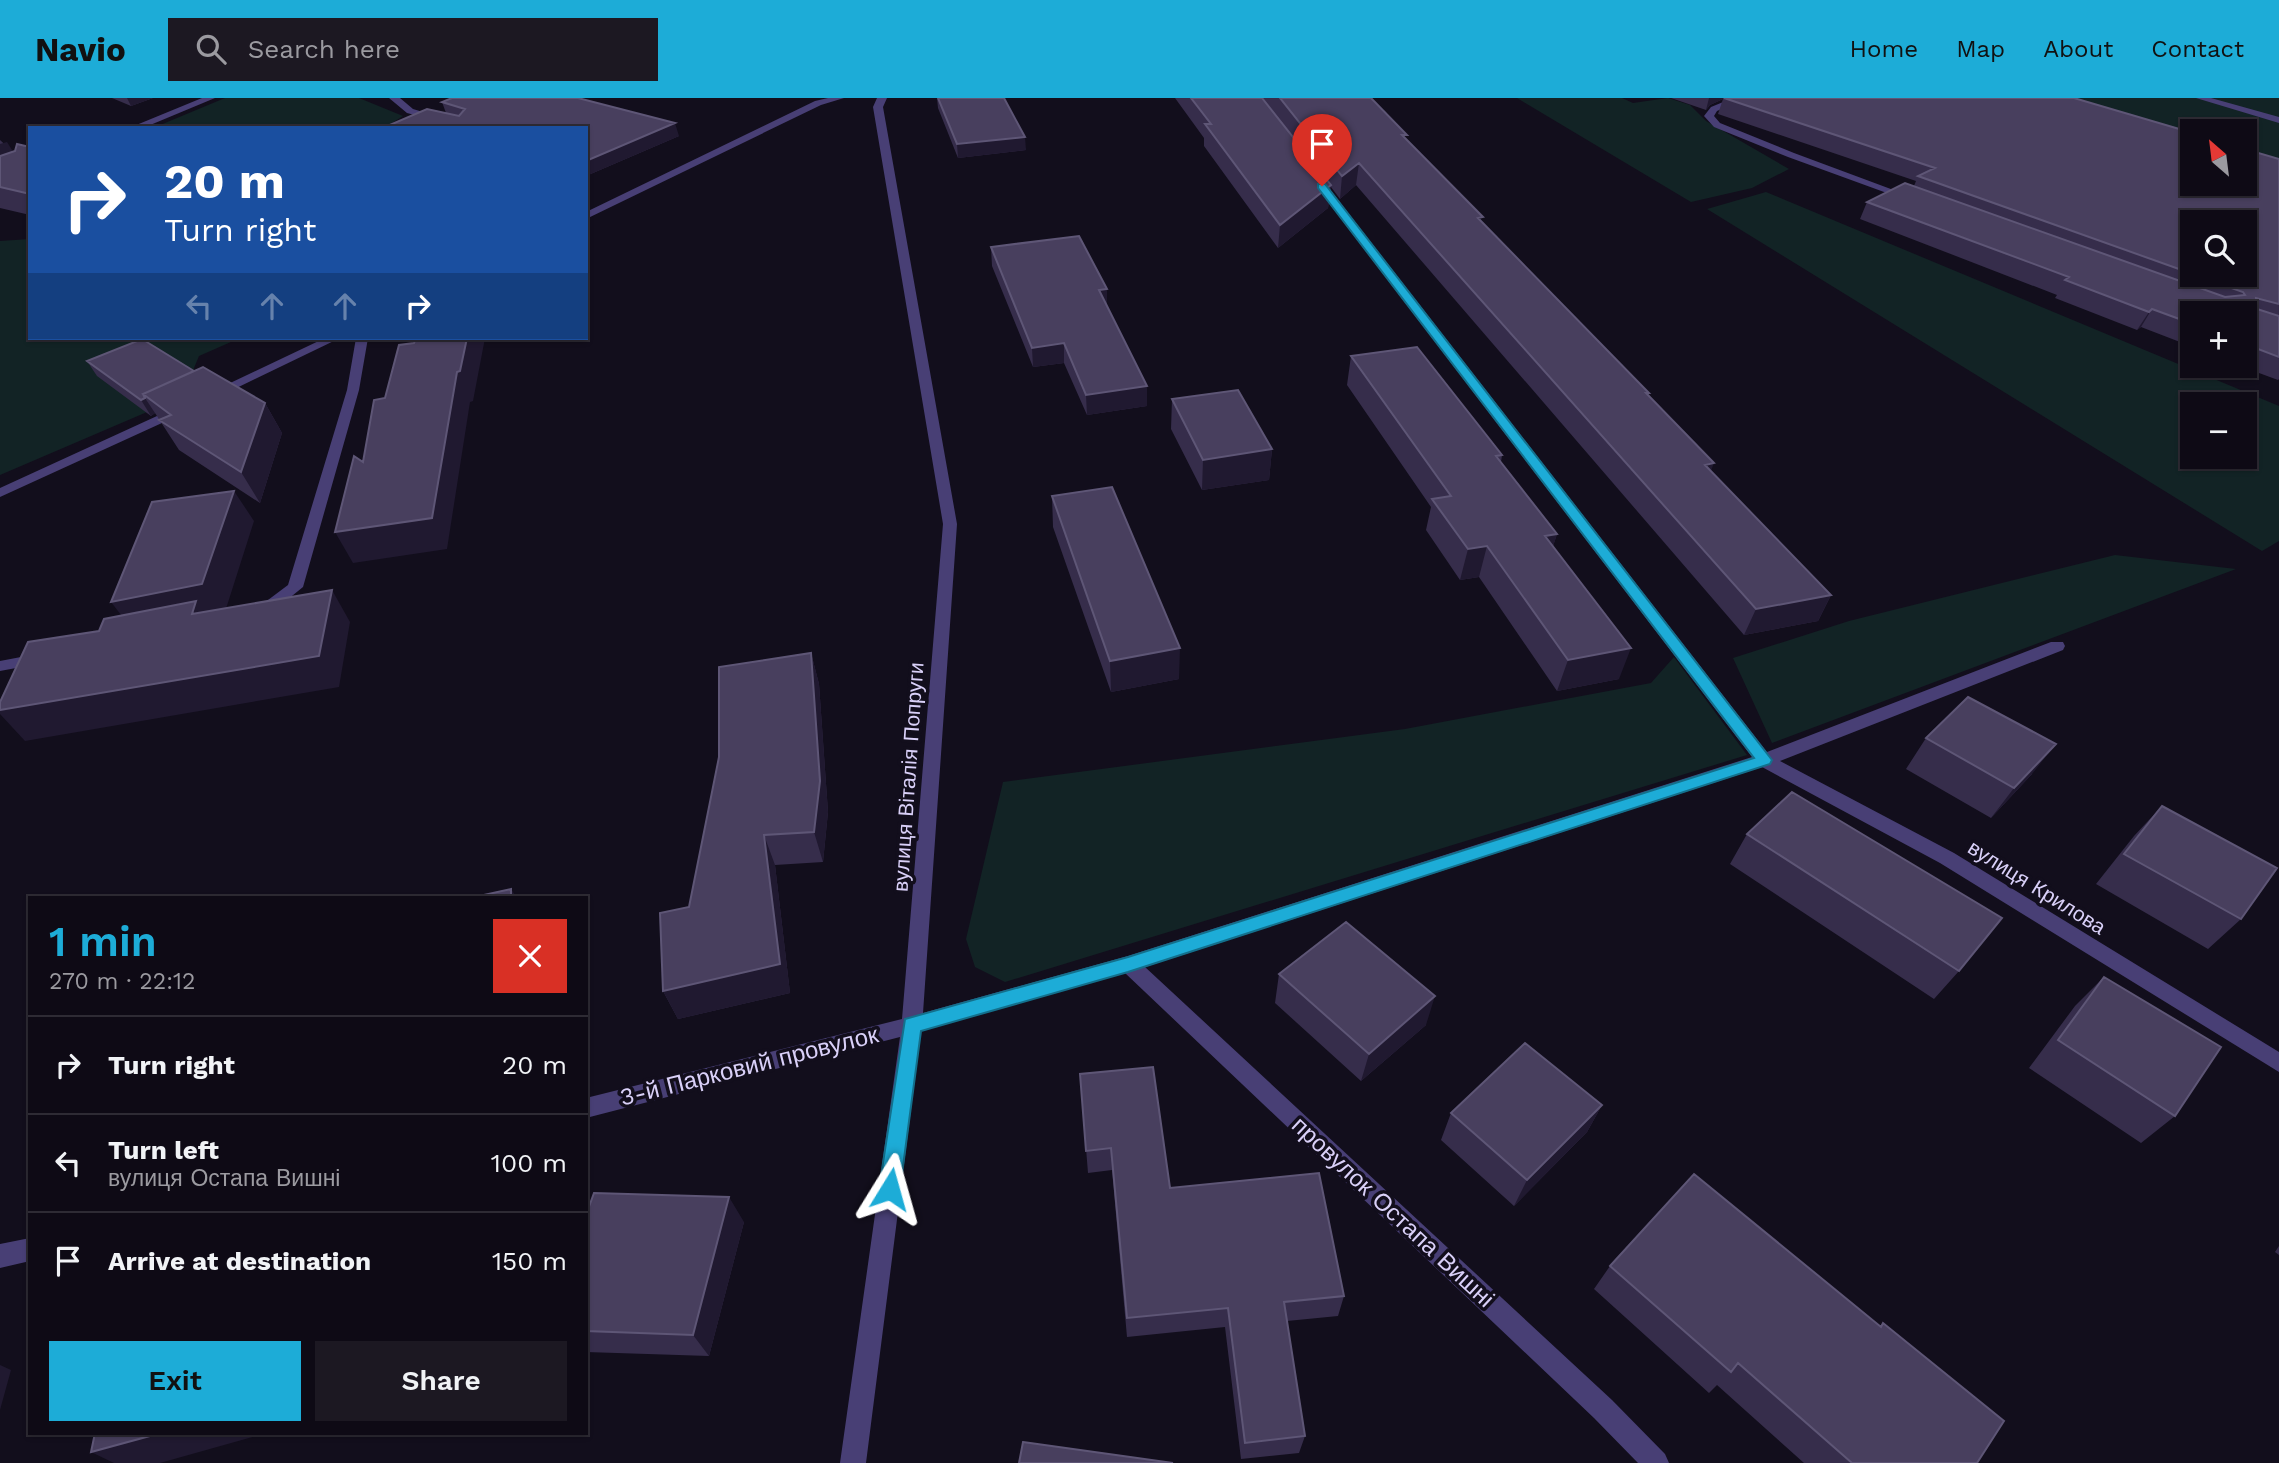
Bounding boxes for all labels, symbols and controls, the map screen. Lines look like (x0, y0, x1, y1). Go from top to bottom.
search box (168, 18, 658, 81)
text: Navio (35, 30, 126, 69)
icon: search (192, 30, 230, 68)
text: Search here (248, 34, 400, 64)
text: Home (1850, 35, 1918, 63)
text: Map (1956, 35, 2005, 63)
text: About (2043, 35, 2113, 63)
text: Contact (2151, 35, 2244, 63)
pin (1292, 114, 1352, 186)
north arrow (2180, 119, 2258, 196)
map controls (2180, 119, 2257, 469)
icon: arrive (1303, 125, 1341, 163)
text: 20 m (164, 152, 285, 210)
icon: right (49, 154, 140, 245)
button: search (2180, 210, 2257, 287)
text: Turn right (164, 211, 316, 249)
icon: left (180, 287, 218, 325)
icon: ahead (253, 287, 291, 325)
icon: ahead (326, 287, 364, 325)
icon: right (399, 287, 437, 325)
button: + (2180, 301, 2257, 378)
button: − (2180, 392, 2257, 469)
street label: вулиця Віталія Попруги (888, 661, 928, 893)
street label: вулиця Крилова (1964, 835, 2111, 940)
text: 1 min (49, 917, 157, 966)
button: close (493, 919, 567, 993)
text: 270 m · 22:12 (49, 968, 195, 995)
street label: 3-й Парковий провулок (617, 1020, 882, 1112)
icon: right (49, 1046, 87, 1084)
text: Turn right (108, 1050, 235, 1080)
text: 20 m (502, 1050, 567, 1080)
street label: провулок Остапа Вишні (1286, 1111, 1500, 1313)
text: Turn left (108, 1135, 219, 1165)
icon: left (49, 1144, 87, 1182)
text: 100 m (491, 1148, 567, 1178)
position arrow (853, 1152, 927, 1226)
text: вулиця Остапа Вишні (108, 1165, 340, 1192)
icon: arrive (49, 1242, 87, 1280)
text: Arrive at destination (108, 1246, 371, 1276)
text: 150 m (492, 1246, 567, 1276)
button: Exit (49, 1341, 301, 1421)
button: Share (315, 1341, 567, 1421)

